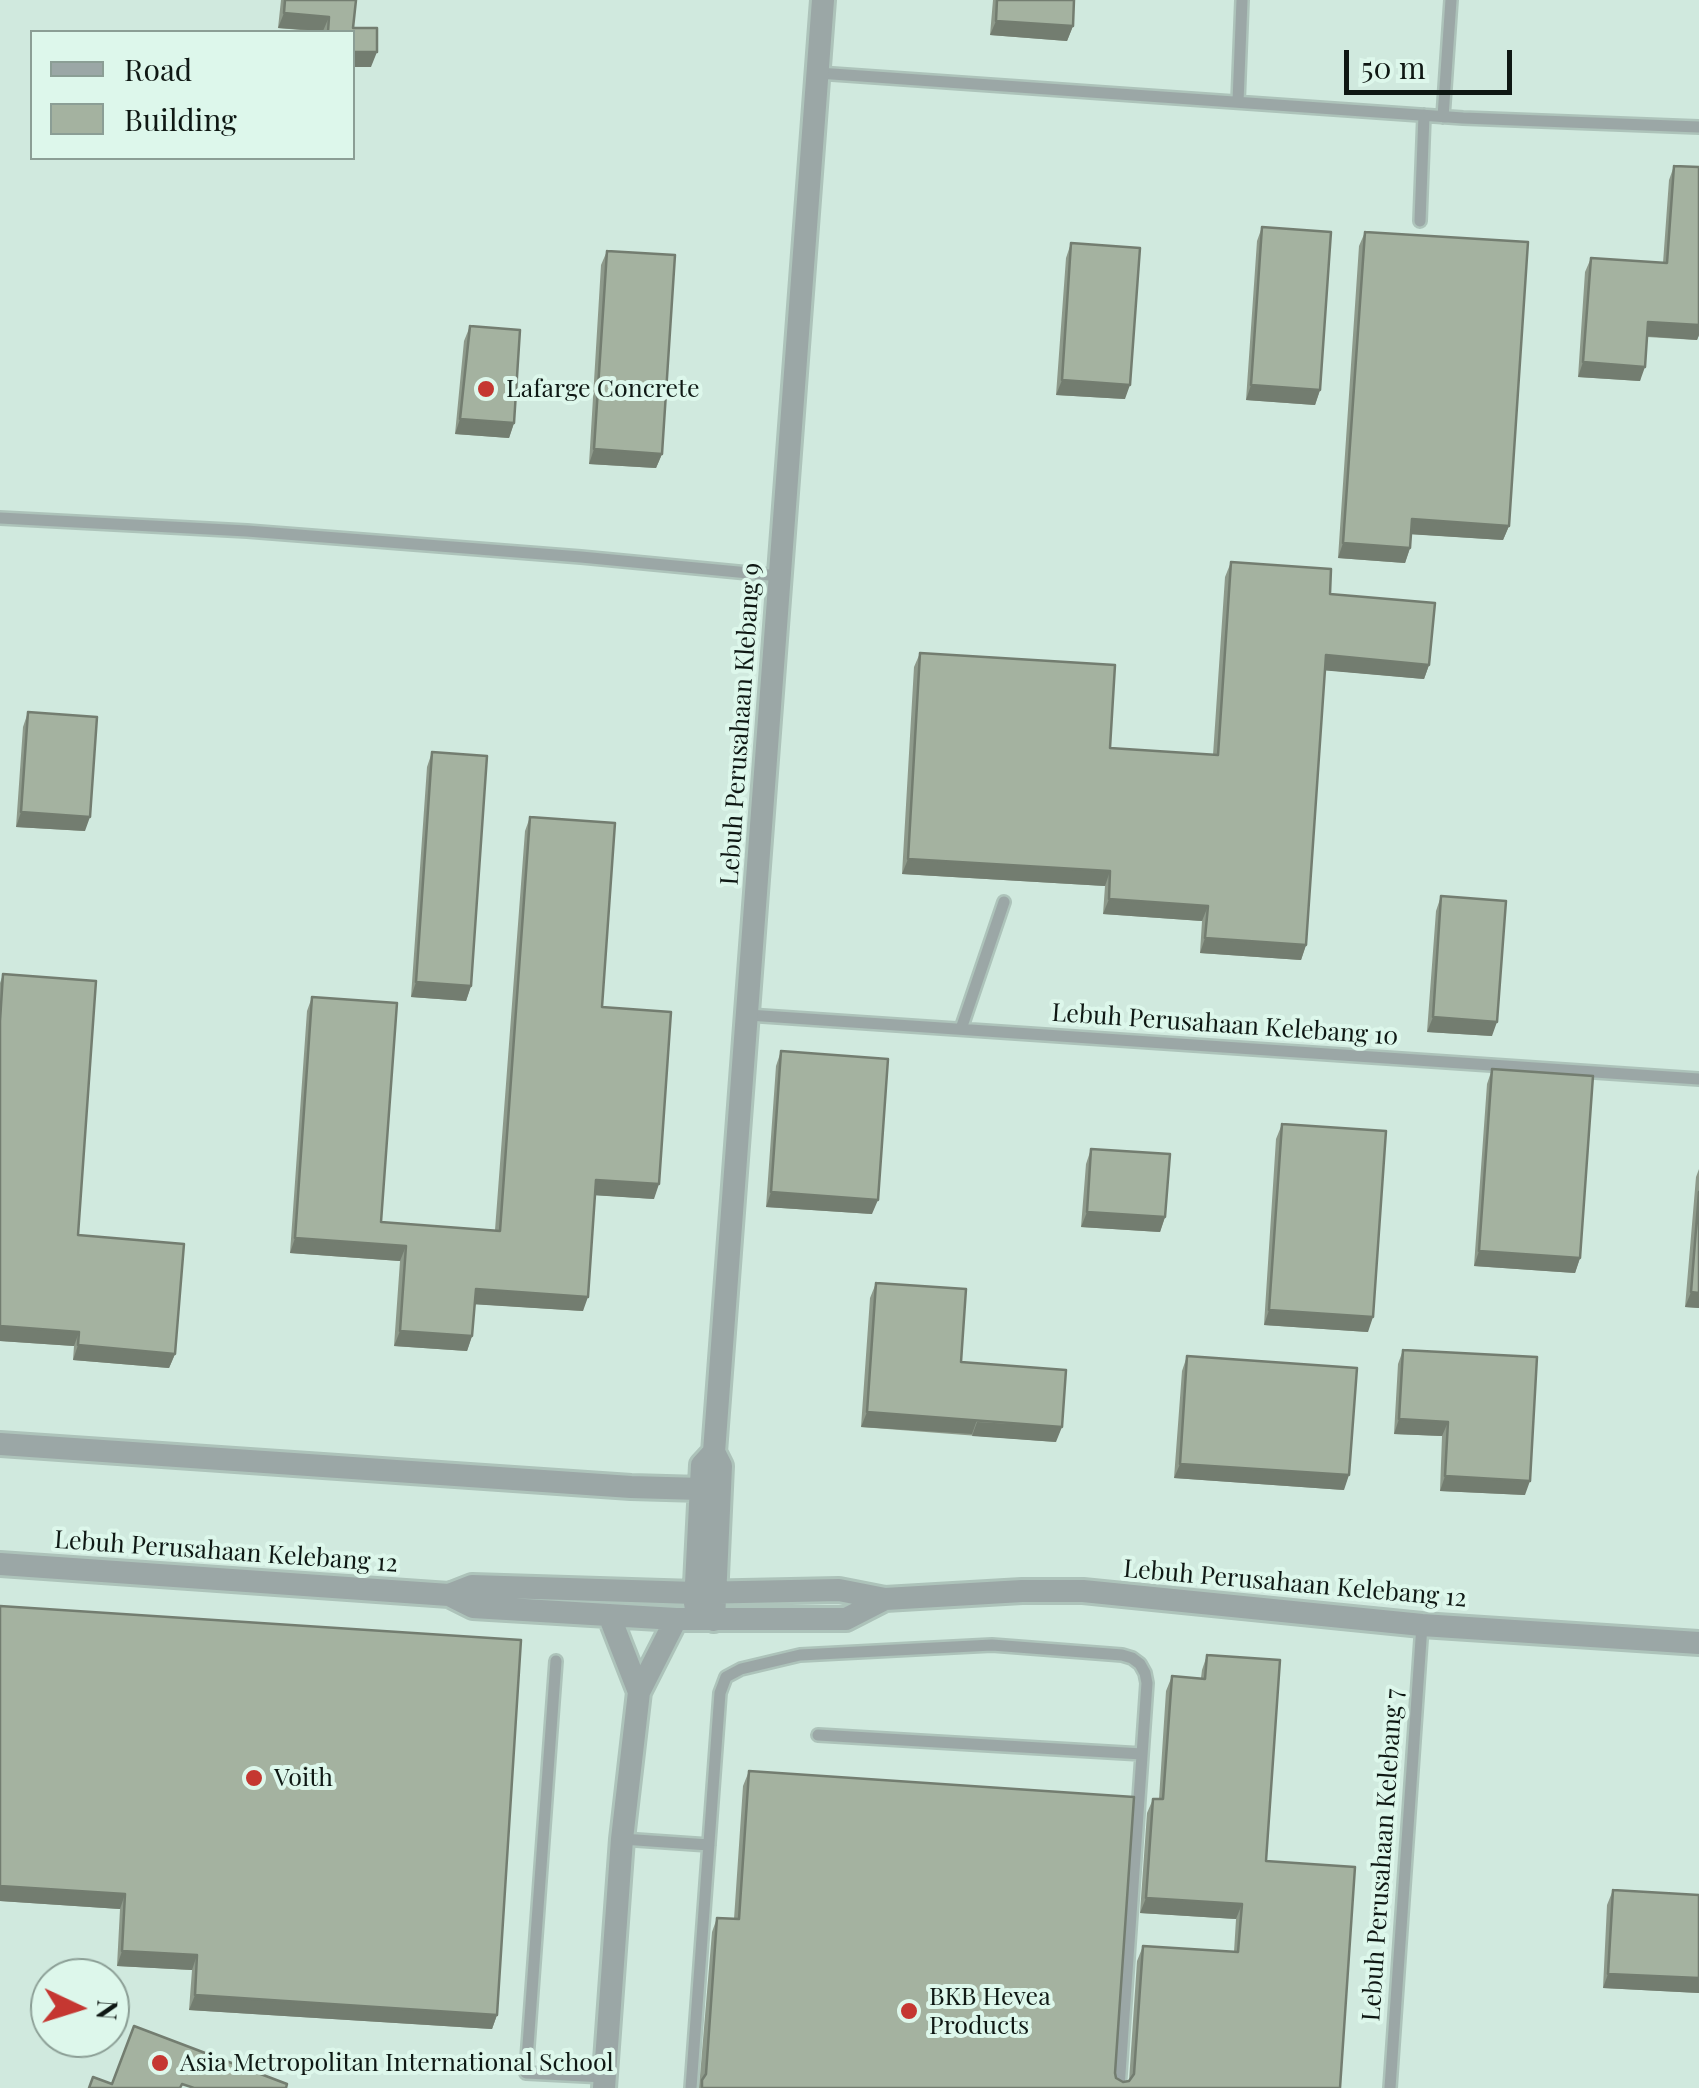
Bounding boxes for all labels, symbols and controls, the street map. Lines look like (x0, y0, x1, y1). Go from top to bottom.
legend (30, 30, 355, 160)
scale bar (1349, 30, 1516, 92)
text: 50 m (1361, 47, 1426, 87)
text: Road (124, 49, 192, 89)
text: Building (124, 99, 237, 139)
place label: Lafarge Concrete (506, 374, 700, 404)
marker: Lafarge Concrete (475, 378, 497, 400)
street label: Lebuh Perusahaan Klebang 9 (715, 562, 767, 886)
street label: Lebuh Perusahaan Kelebang 10 (1051, 998, 1399, 1052)
street label: Lebuh Perusahaan Kelebang 12 (53, 1525, 399, 1579)
street label: Lebuh Perusahaan Kelebang 12 (1122, 1554, 1468, 1614)
street label: Lebuh Perusahaan Kelebang 7 (1356, 1688, 1410, 2022)
place label: Voith (274, 1763, 333, 1793)
marker: Voith (243, 1767, 265, 1789)
north arrow (30, 1958, 130, 2058)
place label: BKB Hevea Products (929, 1982, 1051, 2041)
text: N (89, 1999, 128, 2021)
marker: BKB Hevea Products (898, 2000, 920, 2022)
place label: Asia Metropolitan International School (180, 2048, 614, 2078)
marker: Asia Metropolitan International School (149, 2052, 171, 2074)

